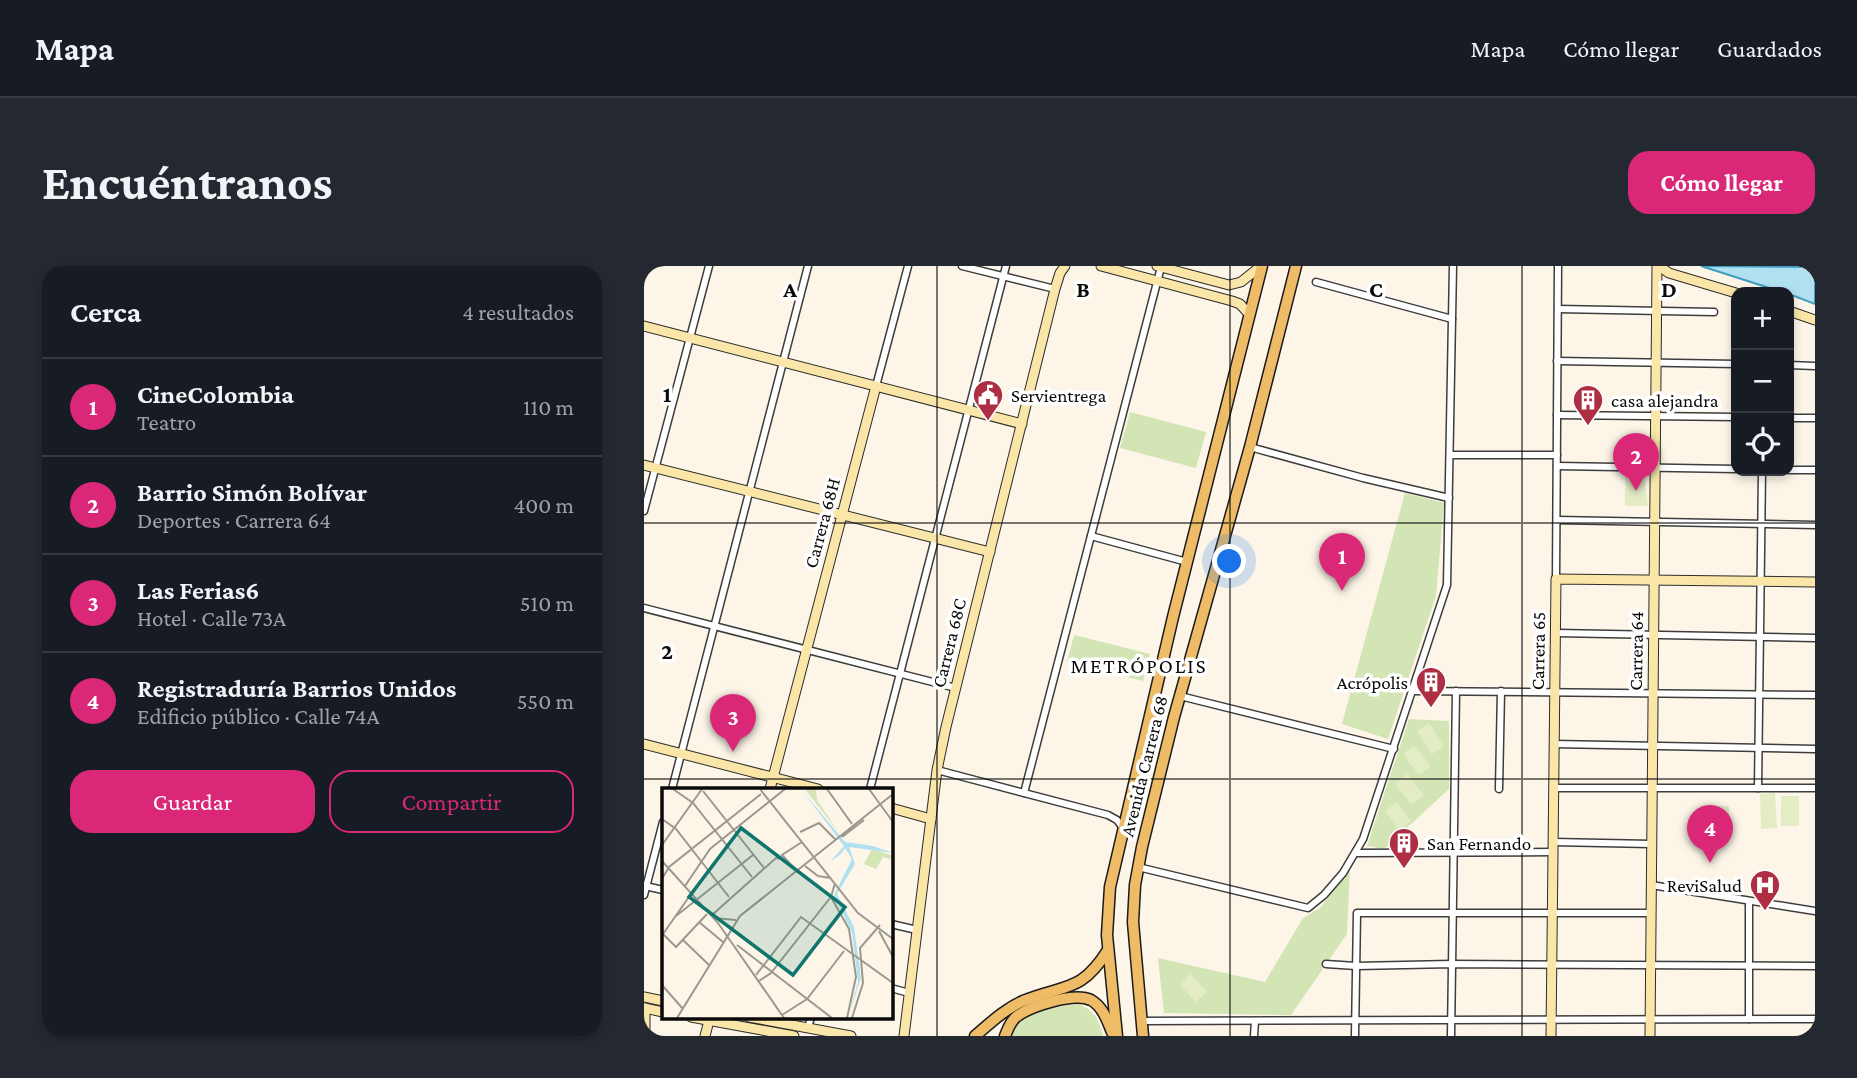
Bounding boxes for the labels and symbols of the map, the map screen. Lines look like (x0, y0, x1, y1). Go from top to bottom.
text: A (782, 276, 797, 302)
text: B (1076, 276, 1090, 302)
text: C (1369, 276, 1383, 302)
text: D (1661, 276, 1677, 302)
public building icon: Servientrega (971, 378, 1005, 422)
text: 1 (663, 381, 672, 407)
building icon: casa alejandra (1571, 383, 1605, 427)
place label: Servientrega (1011, 385, 1106, 406)
place label: casa alejandra (1611, 390, 1719, 412)
pin: 2 (1613, 433, 1659, 491)
street label: Carrera 68H (800, 476, 844, 570)
pin: 1 (1319, 533, 1365, 591)
your location (1212, 544, 1246, 578)
street label: Carrera 68C (928, 596, 970, 690)
street label: Carrera 64 (1625, 611, 1647, 691)
street label: Carrera 65 (1527, 612, 1549, 690)
text: 2 (661, 638, 673, 664)
district label: METRÓPOLIS (1070, 654, 1208, 678)
building icon: Acrópolis (1414, 665, 1448, 709)
place label: Acrópolis (1337, 672, 1408, 693)
street label: Avenida Carrera 68 (1116, 693, 1172, 839)
pin: 3 (710, 694, 756, 752)
inset map (662, 788, 892, 1018)
pin: 4 (1687, 805, 1733, 863)
building icon: San Fernando (1387, 826, 1421, 870)
place label: San Fernando (1427, 833, 1531, 854)
hospital icon: ReviSalud (1748, 868, 1782, 912)
place label: ReviSalud (1667, 875, 1742, 896)

